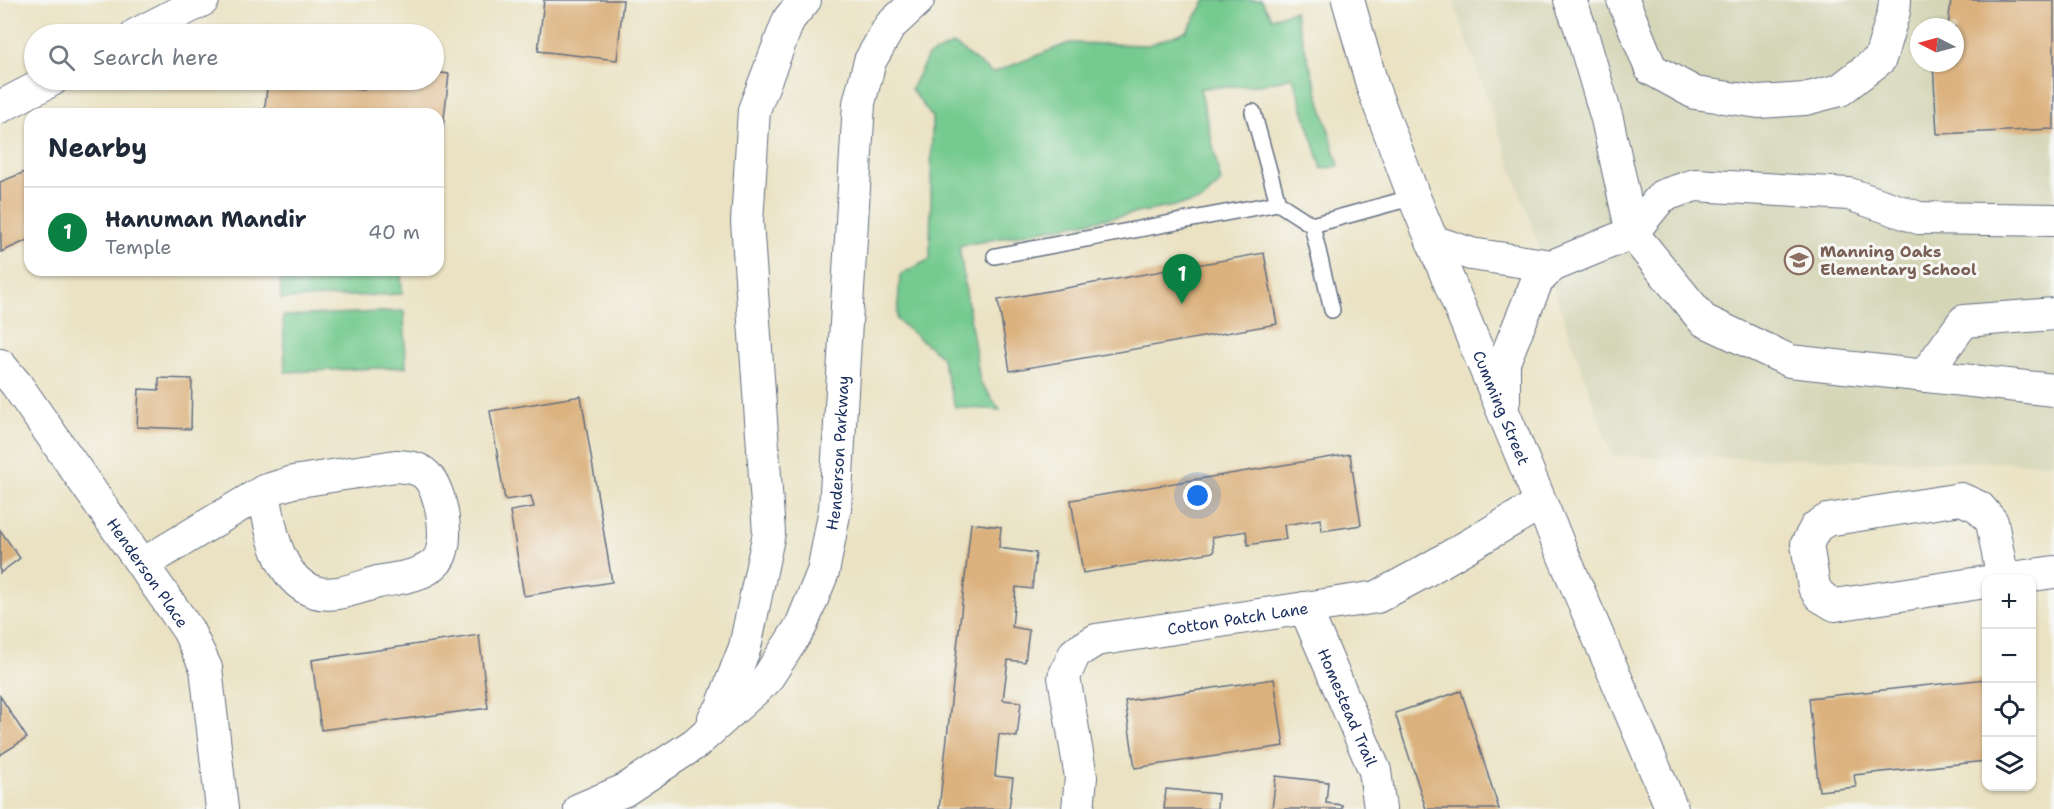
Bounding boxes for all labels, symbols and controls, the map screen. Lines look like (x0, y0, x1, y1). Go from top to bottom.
north arrow (1910, 18, 1964, 72)
search box (24, 24, 444, 90)
icon: search (45, 41, 78, 74)
text: Search here (93, 43, 219, 72)
text: Nearby (48, 130, 147, 165)
text: Hanuman Mandir (105, 205, 307, 234)
text: 1 (63, 219, 72, 245)
text: 40 m (368, 219, 420, 245)
text: Temple (105, 234, 172, 260)
place label: Manning Oaks Elementary School (1820, 241, 1977, 280)
school or university icon: Manning Oaks Elementary School (1783, 244, 1815, 276)
pin: 1 (1162, 254, 1202, 304)
street label: Cumming Street (1468, 347, 1535, 468)
street label: Henderson Parkway (821, 375, 853, 532)
your location (1183, 481, 1212, 510)
street label: Henderson Place (102, 514, 194, 632)
map controls (1982, 575, 2036, 791)
button: + (1982, 575, 2036, 629)
street label: Cotton Patch Lane (1166, 597, 1310, 639)
button: − (1982, 629, 2036, 683)
street label: Homestead Trail (1313, 645, 1382, 770)
button: locate (1982, 683, 2036, 737)
button: layers (1982, 737, 2036, 791)

